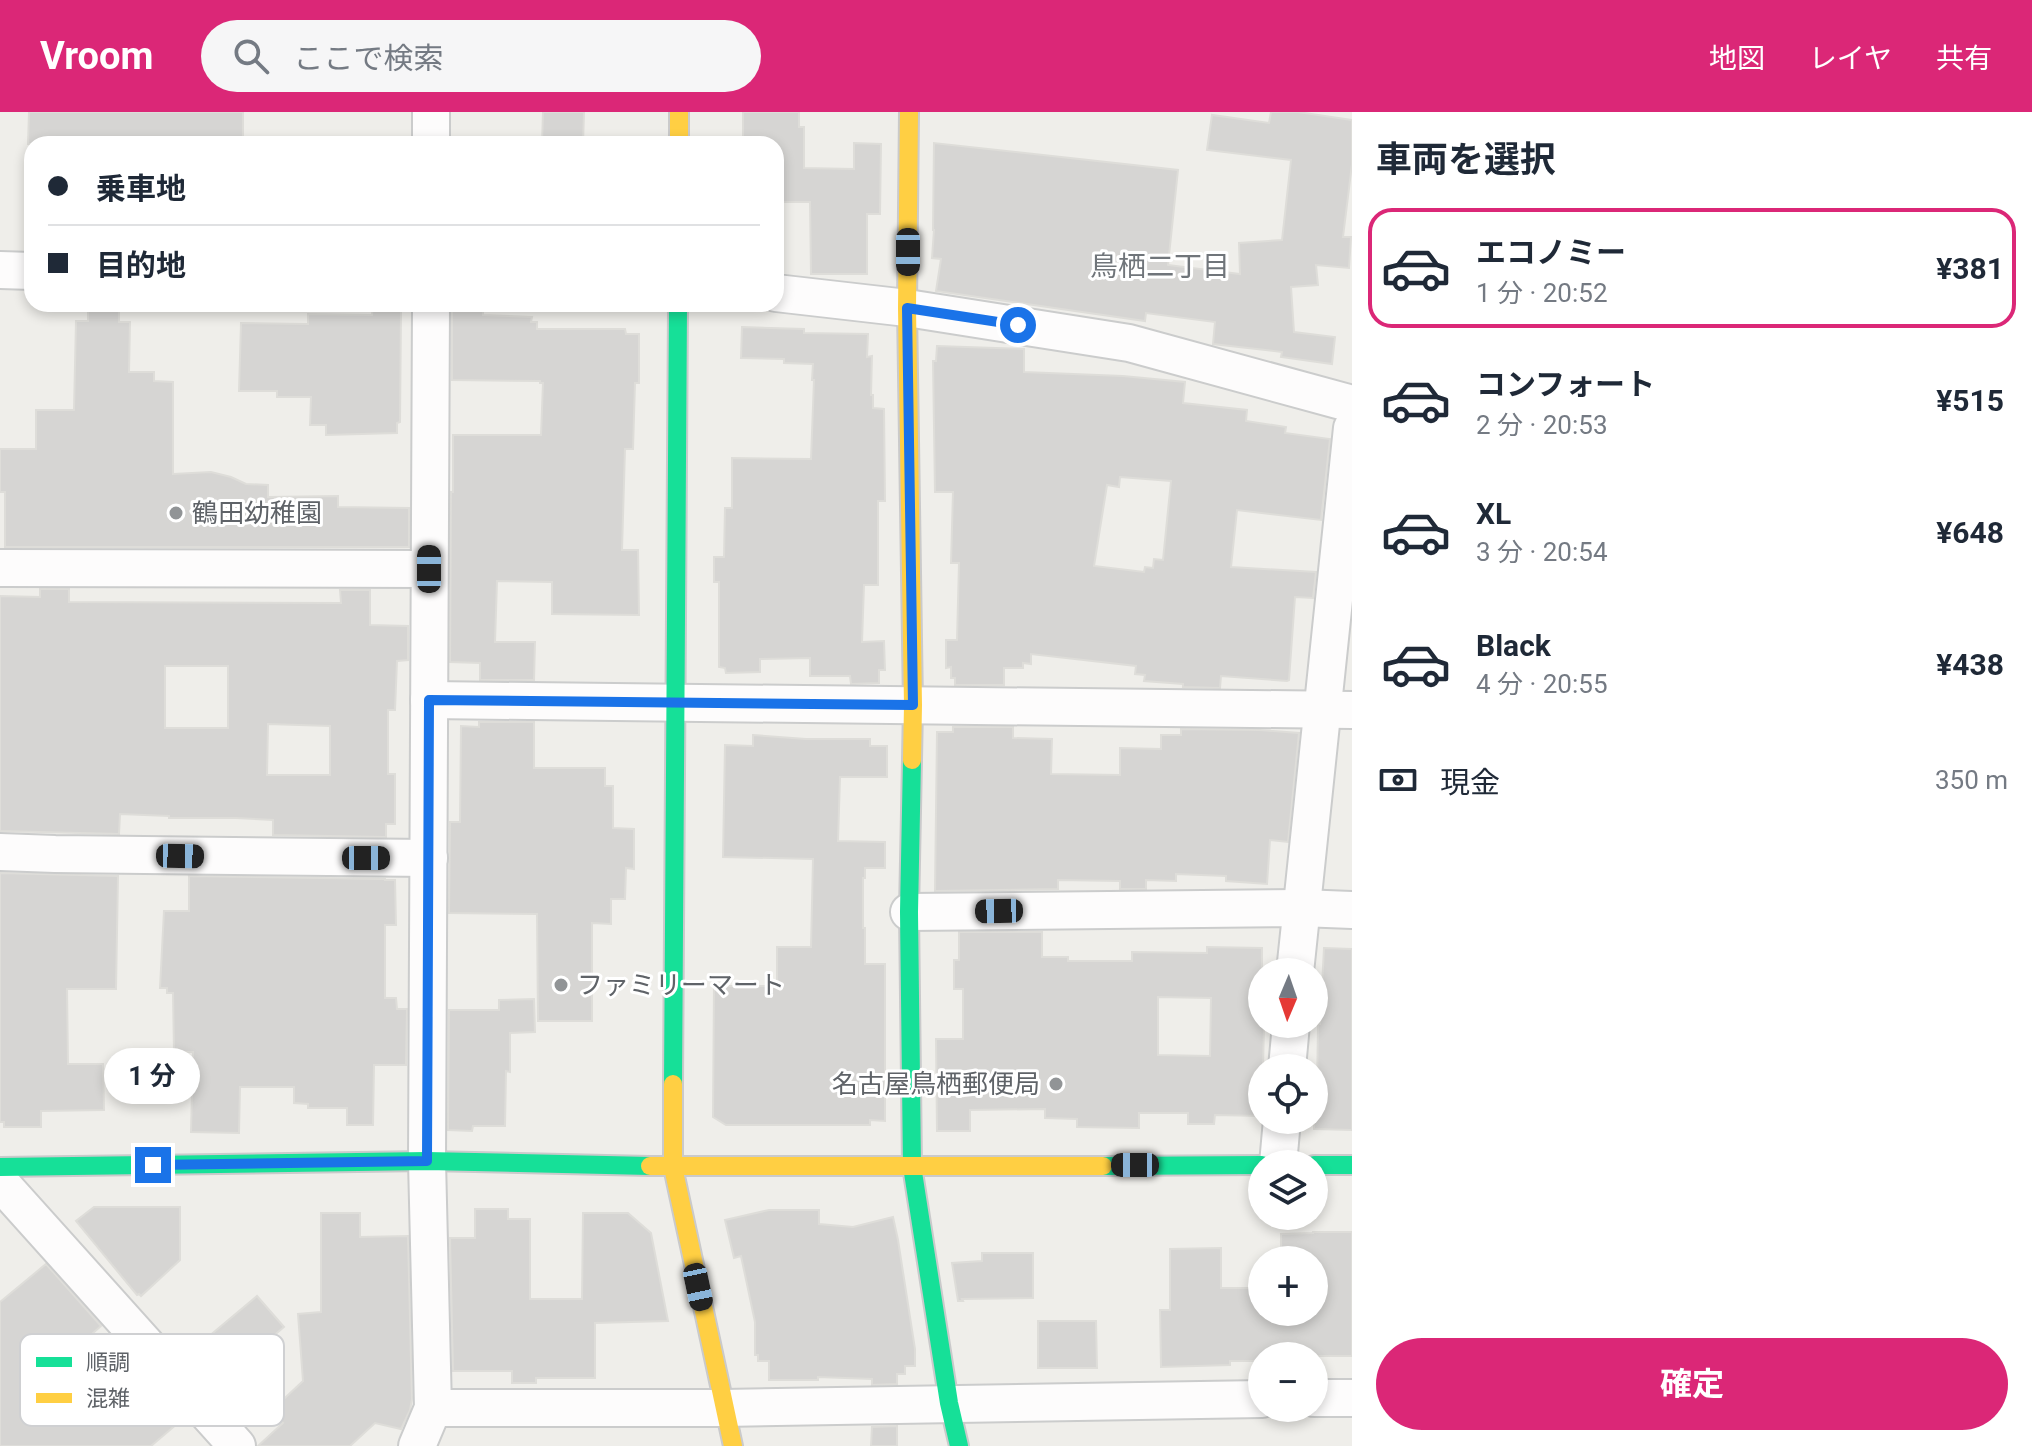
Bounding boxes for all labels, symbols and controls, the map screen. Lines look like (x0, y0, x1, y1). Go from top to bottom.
search box (201, 20, 761, 92)
text: Vroom (40, 34, 153, 78)
icon: search (229, 34, 273, 78)
text: ここで検索 (293, 41, 443, 76)
text: 地図 (1709, 42, 1765, 75)
text: レイヤ (1809, 42, 1892, 75)
text: 共有 (1936, 42, 1992, 75)
text: 車両を選択 (1376, 139, 1556, 181)
text: 乗車地 (96, 171, 186, 206)
car (896, 228, 920, 276)
icon: car (1380, 232, 1452, 304)
text: エコノミー (1476, 235, 1626, 270)
text: 目的地 (96, 248, 186, 283)
district label: 鳥栖二丁目 (1090, 250, 1230, 283)
text: ¥381 (1936, 251, 2004, 286)
text: 1 分 · 20:52 (1476, 278, 1608, 308)
route start (1000, 307, 1036, 343)
icon: car (1380, 364, 1452, 436)
text: コンフォート (1476, 367, 1655, 402)
text: ¥515 (1936, 383, 2004, 418)
text: 2 分 · 20:53 (1476, 410, 1608, 440)
icon: car (1380, 496, 1452, 568)
text: XL (1476, 496, 1511, 531)
place label: 鶴田幼稚園 (192, 498, 322, 528)
marker: 鶴田幼稚園 (167, 504, 185, 522)
text: ¥648 (1936, 515, 2004, 550)
text: 3 分 · 20:54 (1476, 537, 1608, 567)
car (417, 545, 441, 593)
icon: car (1380, 628, 1452, 700)
text: Black (1476, 628, 1551, 663)
text: ¥438 (1936, 647, 2004, 682)
text: 4 分 · 20:55 (1476, 669, 1608, 699)
icon: cash (1376, 758, 1420, 802)
text: 現金 (1440, 765, 1500, 800)
text: 350 m (1935, 765, 2008, 795)
car (156, 844, 204, 868)
car (342, 846, 390, 870)
car (975, 899, 1023, 923)
north arrow (1248, 958, 1328, 1038)
map controls (1248, 958, 1328, 1422)
place label: ファミリーマート (577, 970, 785, 1000)
marker: ファミリーマート (552, 976, 570, 994)
callout: 1 分 (105, 1049, 201, 1105)
button: locate (1248, 1054, 1328, 1134)
text: 1 分 (128, 1061, 176, 1091)
place label: 名古屋鳥栖郵便局 (832, 1069, 1040, 1099)
marker: 名古屋鳥栖郵便局 (1047, 1075, 1065, 1093)
route end (135, 1147, 171, 1183)
button: layers (1248, 1150, 1328, 1230)
car (1111, 1153, 1159, 1177)
button: + (1248, 1246, 1328, 1326)
car (681, 1261, 715, 1313)
legend (20, 1334, 284, 1426)
button: 確定 (1376, 1338, 2008, 1430)
button: − (1248, 1342, 1328, 1422)
text: 順調 (86, 1350, 130, 1375)
text: 混雑 (86, 1386, 130, 1411)

